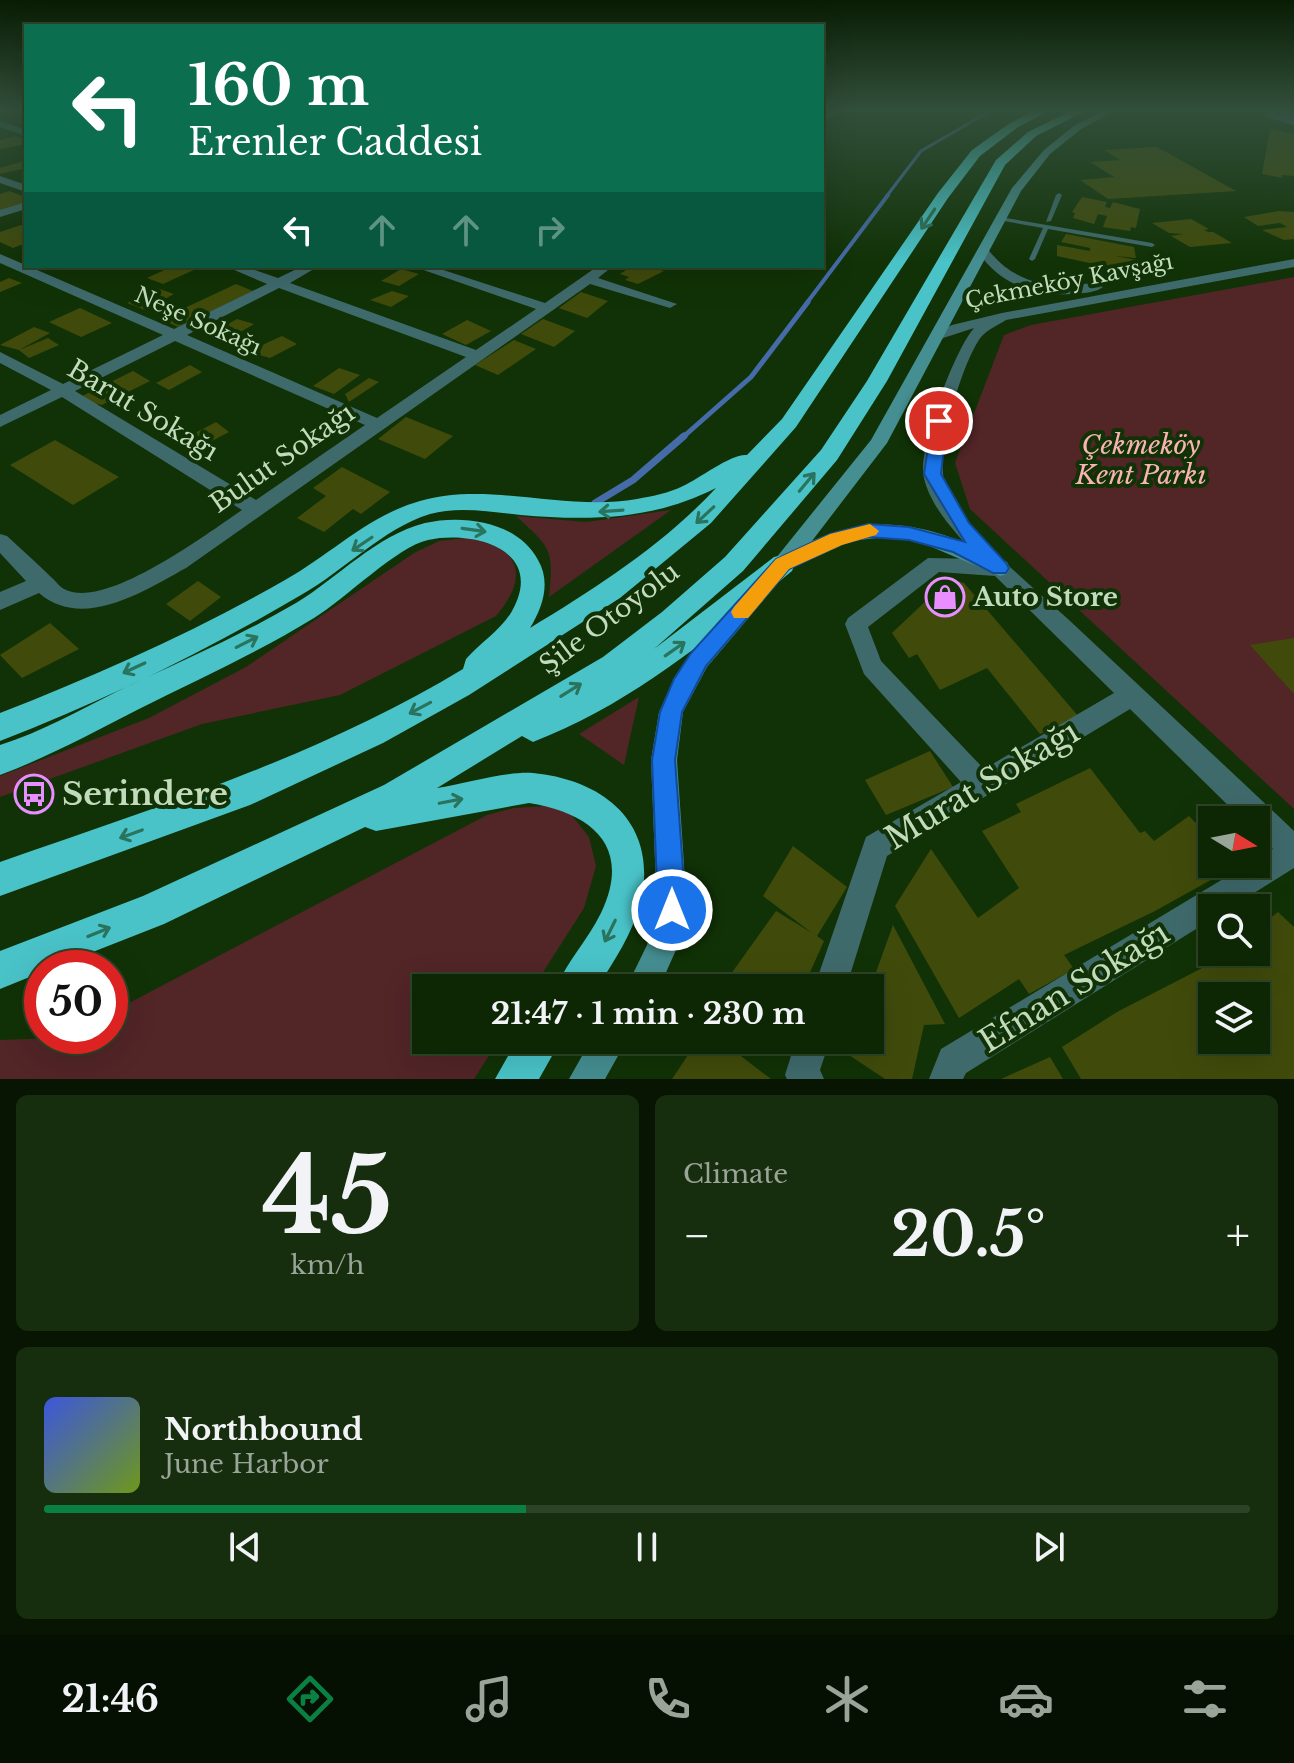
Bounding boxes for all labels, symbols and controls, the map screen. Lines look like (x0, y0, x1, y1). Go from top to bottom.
text: 160 m (188, 51, 369, 120)
icon: left (56, 56, 160, 160)
text: Erenler Caddesi (188, 120, 482, 165)
one-way arrow (920, 207, 936, 229)
icon: left (276, 208, 320, 252)
icon: ahead (360, 208, 404, 252)
icon: ahead (444, 208, 488, 252)
icon: right (528, 208, 572, 252)
street label: Çekmeköy Kavşağı (963, 247, 1176, 314)
street label: Neşe Sokağı (131, 281, 266, 361)
street label: Barut Sokağı (62, 352, 224, 468)
pin (905, 387, 973, 455)
street label: Bulut Sokağı (204, 396, 361, 520)
icon: arrive (917, 399, 961, 443)
park label: Çekmeköy Kent Parkı (1075, 429, 1206, 491)
one-way arrow (798, 472, 816, 492)
one-way arrow (598, 504, 625, 519)
one-way arrow (695, 506, 715, 524)
one-way arrow (460, 523, 486, 538)
one-way arrow (351, 536, 374, 552)
street label: Şile Otoyolu (533, 555, 685, 681)
shop icon: Auto Store (924, 576, 966, 618)
place label: Auto Store (972, 581, 1118, 613)
one-way arrow (235, 634, 259, 650)
one-way arrow (664, 641, 686, 657)
one-way arrow (123, 661, 147, 676)
one-way arrow (560, 682, 582, 699)
one-way arrow (409, 700, 433, 716)
street label: Murat Sokağı (878, 711, 1086, 859)
bus stop icon: Serindere (13, 773, 55, 815)
place label: Serindere (62, 774, 228, 814)
one-way arrow (437, 792, 463, 807)
north arrow (1198, 806, 1270, 878)
map controls (1198, 806, 1270, 1054)
one-way arrow (119, 828, 144, 842)
position arrow (630, 868, 714, 952)
button: search (1198, 894, 1270, 966)
street label: Efnan Sokağı (972, 913, 1176, 1061)
one-way arrow (602, 918, 617, 942)
one-way arrow (86, 924, 111, 938)
speed limit sign: 50 (24, 950, 128, 1054)
button: layers (1198, 982, 1270, 1054)
text: 21:47 · 1 min · 230 m (491, 995, 805, 1032)
text: 45 (262, 1132, 393, 1261)
text: Climate (683, 1158, 788, 1190)
text: 20.5° (891, 1198, 1046, 1272)
text: − (683, 1208, 711, 1263)
text: + (1226, 1208, 1250, 1263)
text: km/h (291, 1249, 364, 1281)
text: Northbound (164, 1411, 363, 1448)
text: June Harbor (164, 1448, 329, 1480)
icon: previous (223, 1525, 267, 1569)
icon: pause (625, 1525, 669, 1569)
icon: next (1027, 1525, 1071, 1569)
icon: directions (282, 1671, 338, 1727)
icon: music (461, 1671, 517, 1727)
icon: phone (640, 1671, 696, 1727)
icon: climate (819, 1671, 875, 1727)
icon: car (998, 1671, 1054, 1727)
icon: filters (1177, 1671, 1233, 1727)
text: 21:46 (61, 1677, 159, 1722)

